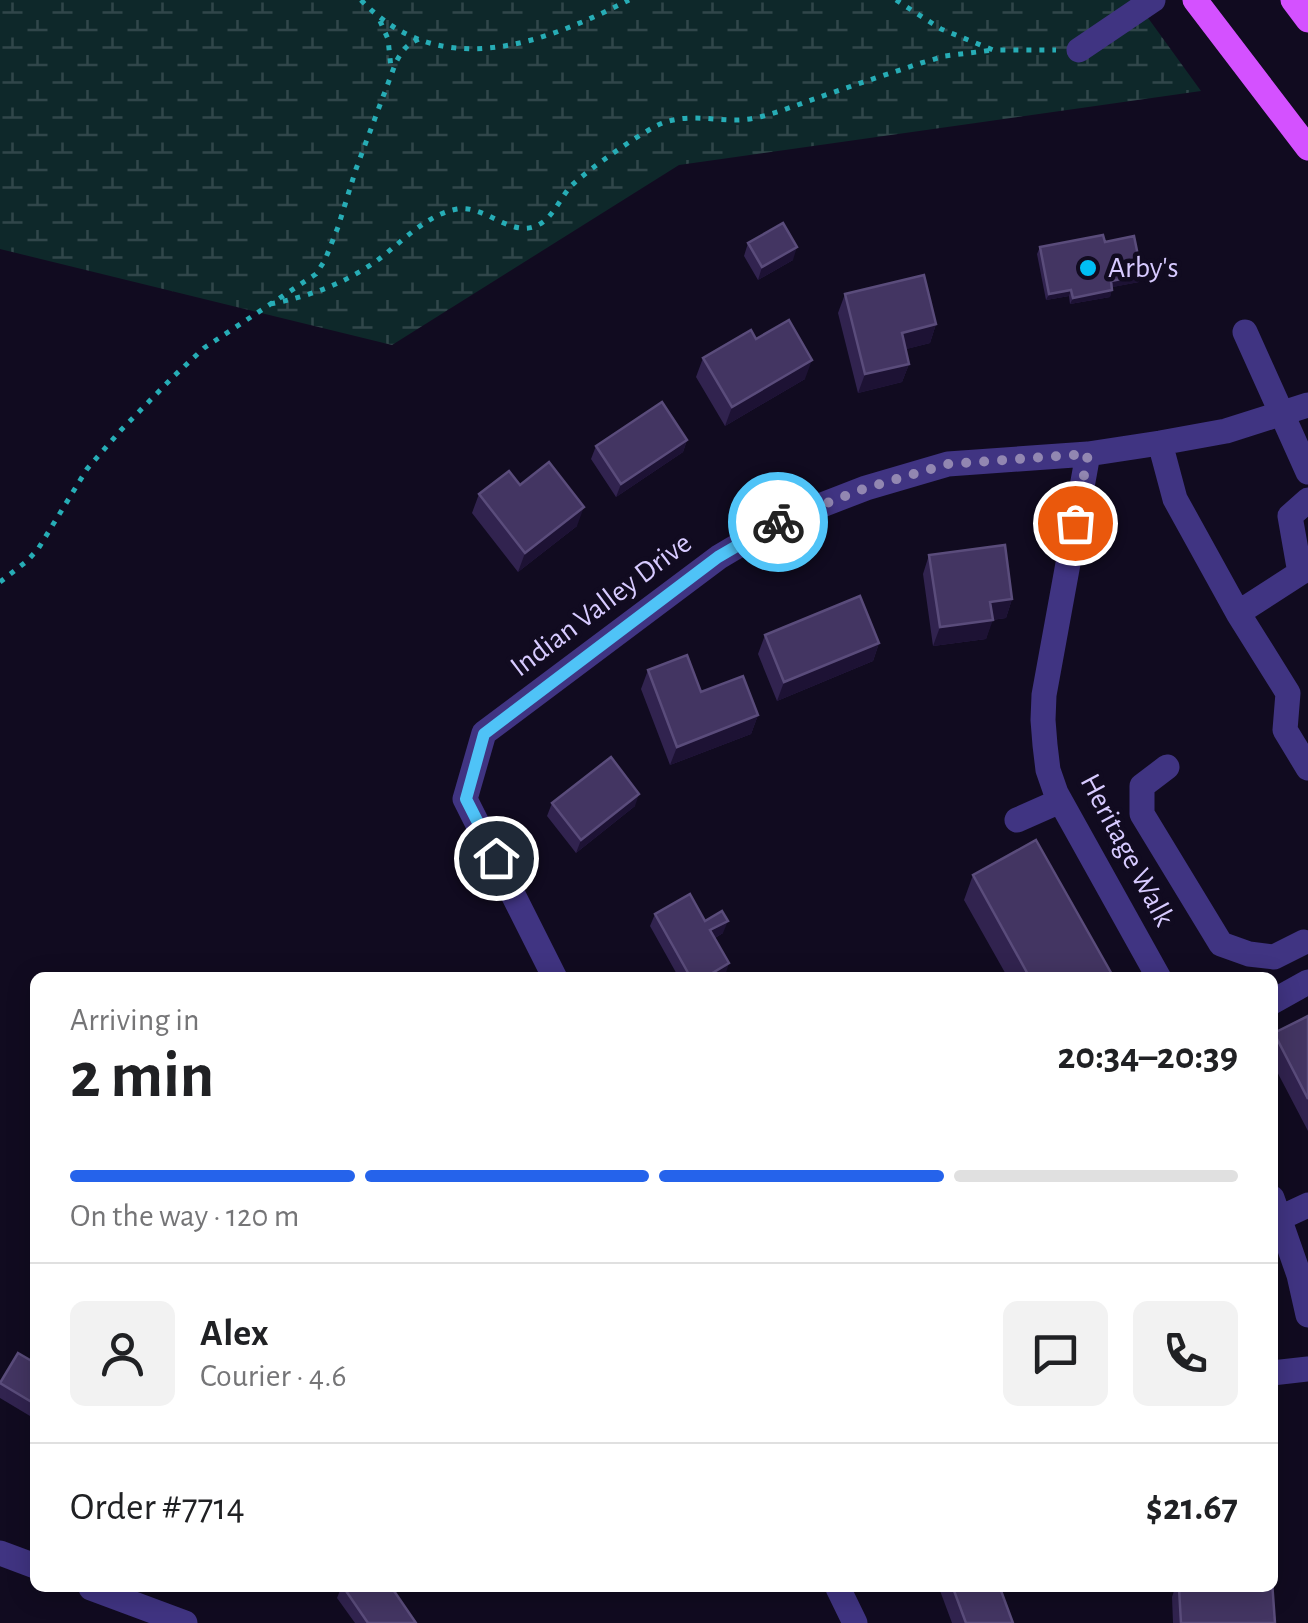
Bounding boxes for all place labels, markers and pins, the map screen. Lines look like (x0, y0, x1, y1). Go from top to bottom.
place label: Arby's (1108, 253, 1179, 283)
marker: Arby's (1077, 257, 1099, 279)
pin (1033, 481, 1118, 566)
pin (454, 816, 539, 901)

